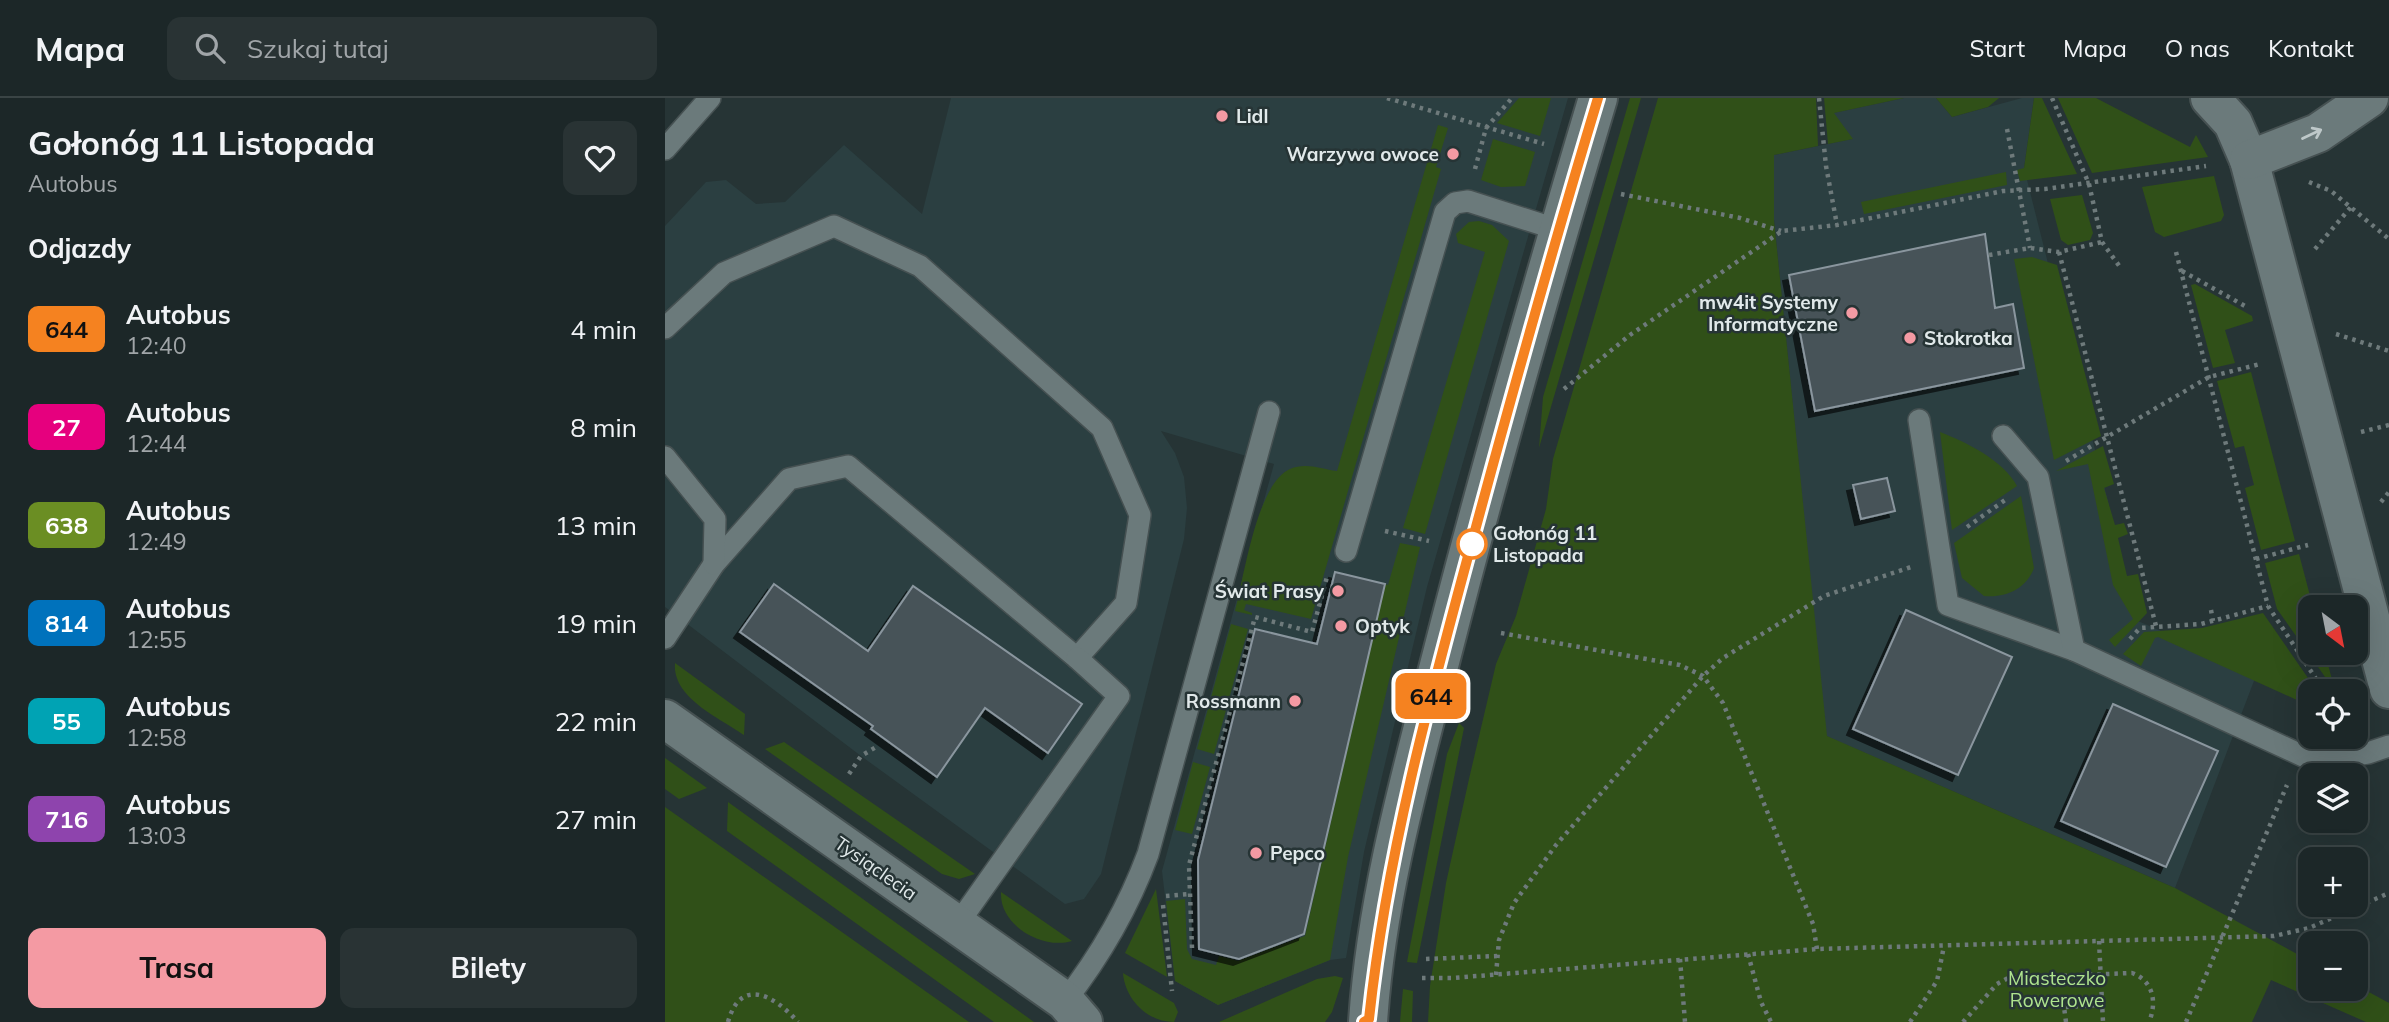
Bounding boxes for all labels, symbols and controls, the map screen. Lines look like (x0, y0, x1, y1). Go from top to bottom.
search box (167, 17, 657, 80)
text: Mapa (35, 28, 125, 69)
icon: search (191, 29, 229, 67)
text: Szukaj tutaj (247, 32, 389, 65)
text: Start (1970, 33, 2025, 63)
text: Mapa (2063, 33, 2127, 63)
text: O nas (2165, 33, 2230, 63)
text: Kontakt (2268, 33, 2354, 63)
place label: Lidl (1236, 104, 1268, 128)
marker: Lidl (1214, 108, 1230, 124)
button: heart (563, 121, 637, 195)
text: Gołonóg 11 Listopada (28, 122, 375, 163)
one-way arrow (2301, 127, 2322, 140)
place label: Warzywa owoce (1287, 142, 1439, 166)
marker: Warzywa owoce (1445, 146, 1461, 162)
text: Autobus (28, 169, 118, 198)
text: Odjazdy (28, 232, 131, 265)
place label: mw4it Systemy Informatyczne (1699, 290, 1839, 336)
text: Autobus (126, 298, 231, 331)
marker: mw4it Systemy Informatyczne (1844, 305, 1860, 321)
text: 4 min (570, 313, 637, 346)
text: 644 (45, 314, 88, 344)
place label: Stokrotka (1924, 326, 2013, 350)
marker: Stokrotka (1902, 330, 1918, 346)
text: 12:40 (126, 331, 186, 360)
text: Autobus (126, 396, 231, 429)
text: 8 min (570, 411, 637, 444)
text: 27 (52, 412, 81, 442)
text: 12:44 (126, 429, 186, 458)
text: Autobus (126, 494, 231, 527)
text: 13 min (555, 509, 637, 542)
text: 638 (45, 510, 88, 540)
place label: Gołonóg 11 Listopada (1493, 521, 1597, 567)
text: 12:49 (126, 527, 186, 556)
marker: Gołonóg 11 Listopada (1457, 529, 1487, 559)
place label: Świat Prasy (1215, 579, 1325, 603)
marker: Świat Prasy (1330, 583, 1346, 599)
text: Autobus (126, 592, 231, 625)
north arrow (2298, 595, 2368, 665)
map controls (2298, 595, 2368, 1001)
text: 19 min (555, 607, 637, 640)
text: 814 (45, 608, 88, 638)
place label: Optyk (1355, 614, 1410, 638)
marker: Optyk (1333, 618, 1349, 634)
text: 12:55 (126, 625, 186, 654)
line badge: 644 (1391, 673, 1471, 719)
button: locate (2298, 679, 2368, 749)
text: 644 (1409, 681, 1453, 711)
place label: Rossmann (1186, 689, 1281, 713)
text: Autobus (126, 690, 231, 723)
marker: Rossmann (1287, 693, 1303, 709)
text: 22 min (555, 705, 637, 738)
text: 55 (52, 706, 81, 736)
text: 12:58 (126, 723, 186, 752)
button: layers (2298, 763, 2368, 833)
text: Autobus (126, 788, 231, 821)
text: 27 min (555, 803, 637, 836)
text: 716 (45, 804, 88, 834)
text: 13:03 (126, 821, 186, 850)
street label: Tysiąclecia (830, 831, 922, 905)
place label: Pepco (1270, 841, 1325, 865)
marker: Pepco (1248, 845, 1264, 861)
button: + (2298, 847, 2368, 917)
button: Trasa (28, 928, 326, 1008)
button: Bilety (340, 928, 637, 1008)
button: − (2298, 931, 2368, 1001)
park label: Miasteczko Rowerowe (2008, 966, 2106, 1012)

